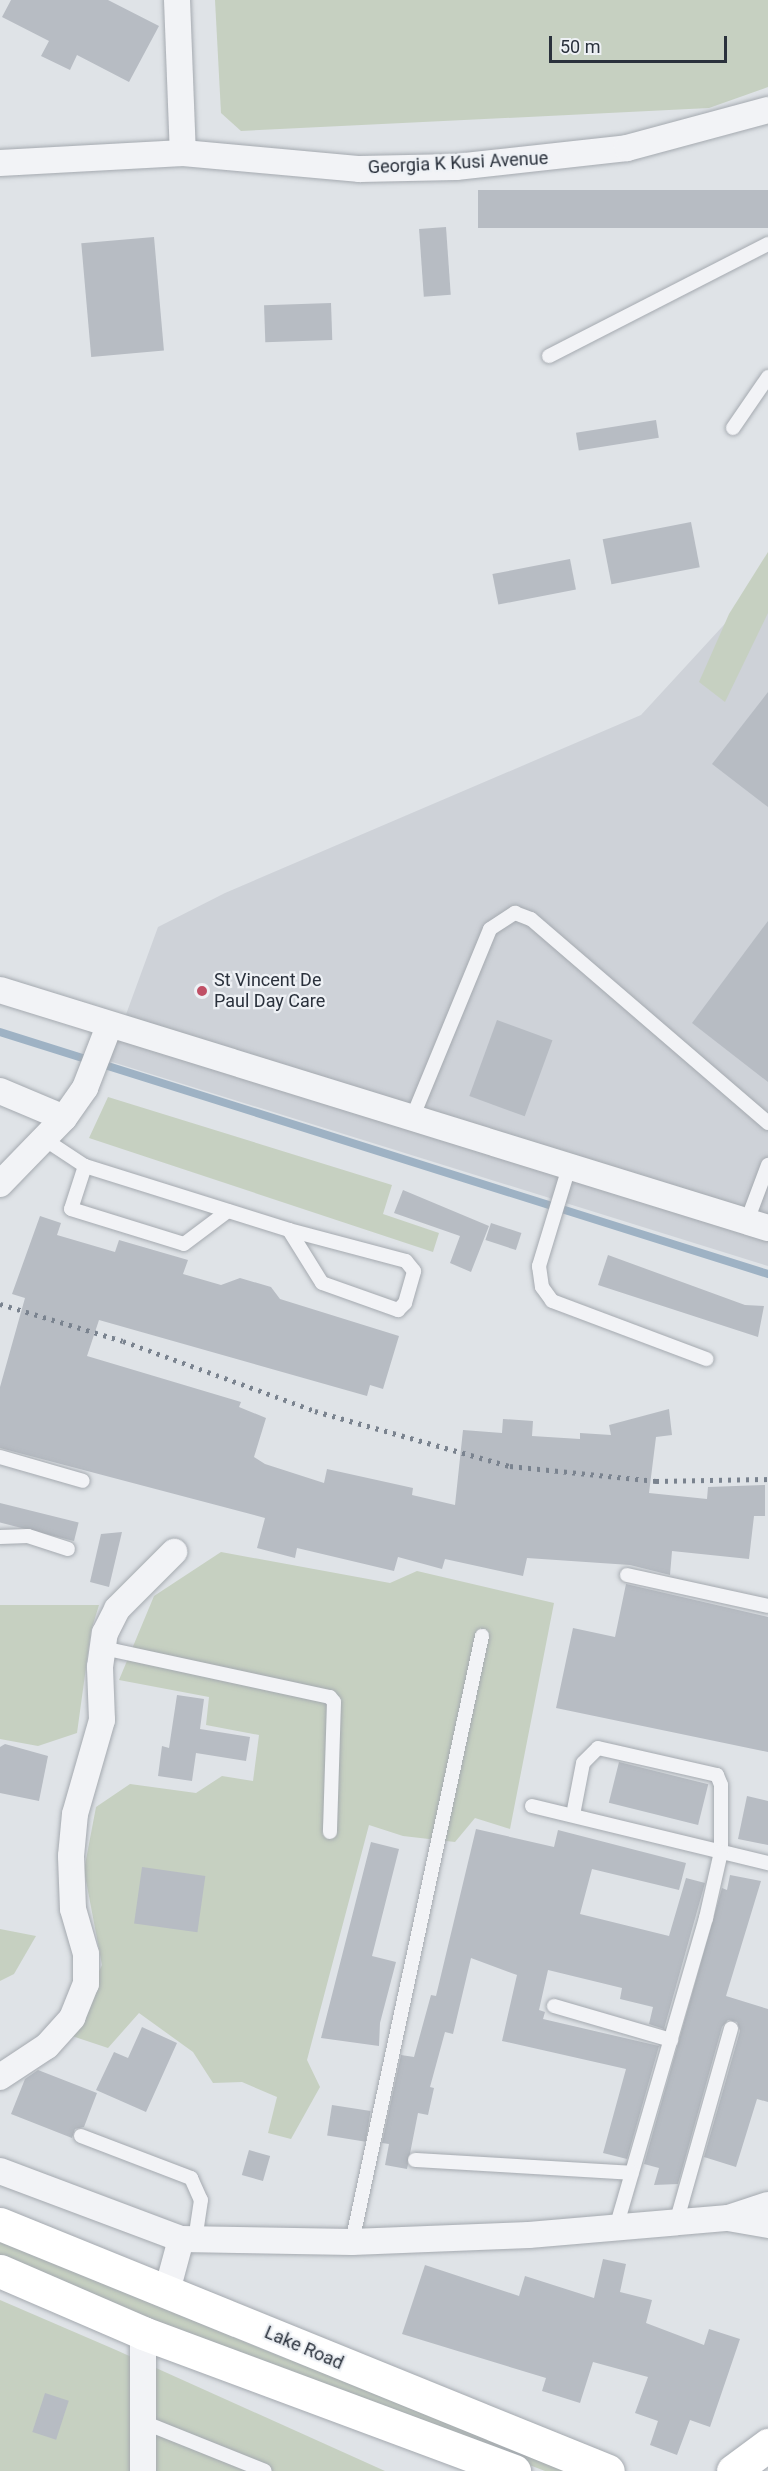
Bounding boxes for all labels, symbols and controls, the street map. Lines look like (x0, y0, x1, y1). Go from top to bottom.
scale bar (552, 24, 730, 62)
text: 50 m (560, 36, 600, 57)
street label: Georgia K Kusi Avenue (367, 147, 549, 179)
place label: St Vincent De Paul Day Care (214, 970, 325, 1012)
marker: St Vincent De Paul Day Care (195, 984, 209, 998)
street label: Lake Road (261, 2322, 347, 2374)

